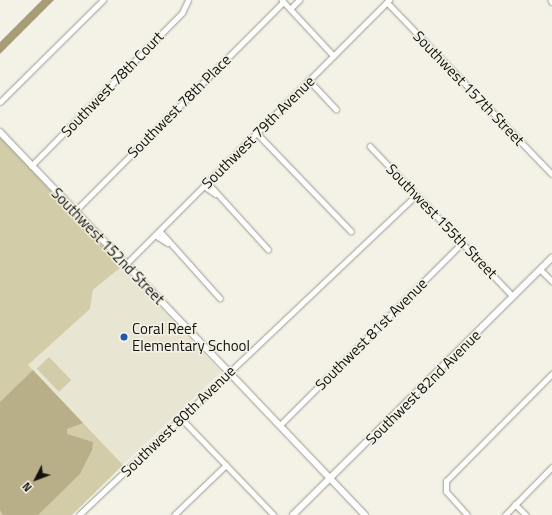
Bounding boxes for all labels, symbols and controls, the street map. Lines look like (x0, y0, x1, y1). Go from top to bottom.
street label: Southwest 157th Street (410, 27, 528, 149)
street label: Southwest 78th Court (57, 28, 167, 140)
street label: Southwest 78th Place (123, 50, 235, 162)
street label: Southwest 79th Avenue (198, 72, 318, 192)
street label: Southwest 155th Street (383, 160, 501, 282)
street label: Southwest 152nd Street (48, 184, 168, 308)
street label: Southwest 81st Avenue (311, 274, 431, 394)
place label: Coral Reef Elementary School (132, 319, 250, 354)
street label: Southwest 82nd Avenue (362, 326, 484, 448)
marker: Coral Reef Elementary School (119, 332, 129, 342)
street label: Southwest 80th Avenue (117, 362, 239, 480)
north arrow (16, 459, 56, 499)
text: N (19, 479, 36, 495)

